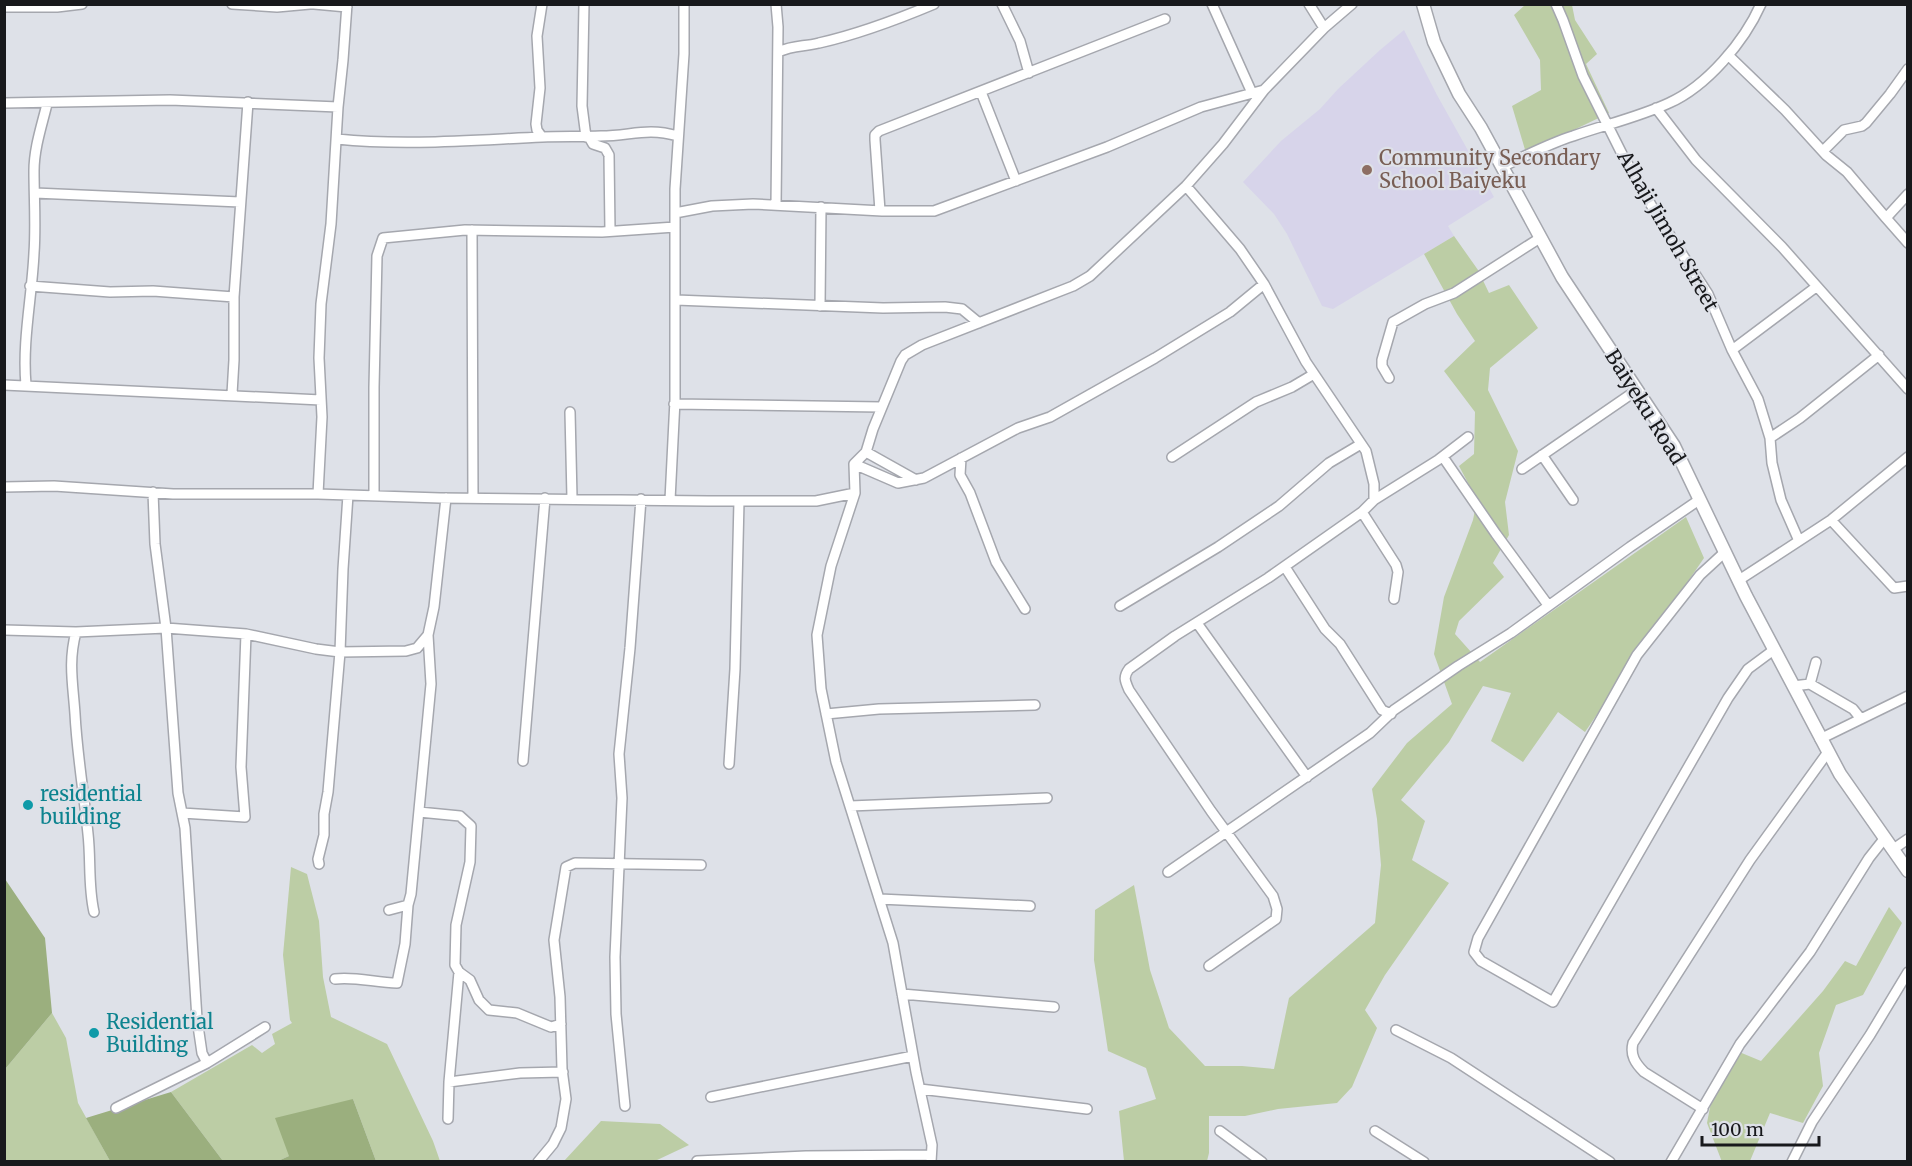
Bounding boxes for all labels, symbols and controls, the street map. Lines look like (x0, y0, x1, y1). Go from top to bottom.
place label: Community Secondary School Baiyeku (1379, 145, 1601, 193)
street label: Alhaji Jimoh Street (1612, 145, 1725, 316)
marker: Community Secondary School Baiyeku (1360, 163, 1374, 177)
street label: Baiyeku Road (1600, 344, 1691, 469)
place label: residential building (39, 781, 142, 829)
marker: residential building (21, 798, 35, 812)
place label: Residential Building (106, 1009, 213, 1057)
marker: Residential Building (87, 1026, 101, 1040)
scale bar (1702, 1109, 1819, 1147)
text: 100 m (1711, 1118, 1764, 1141)

